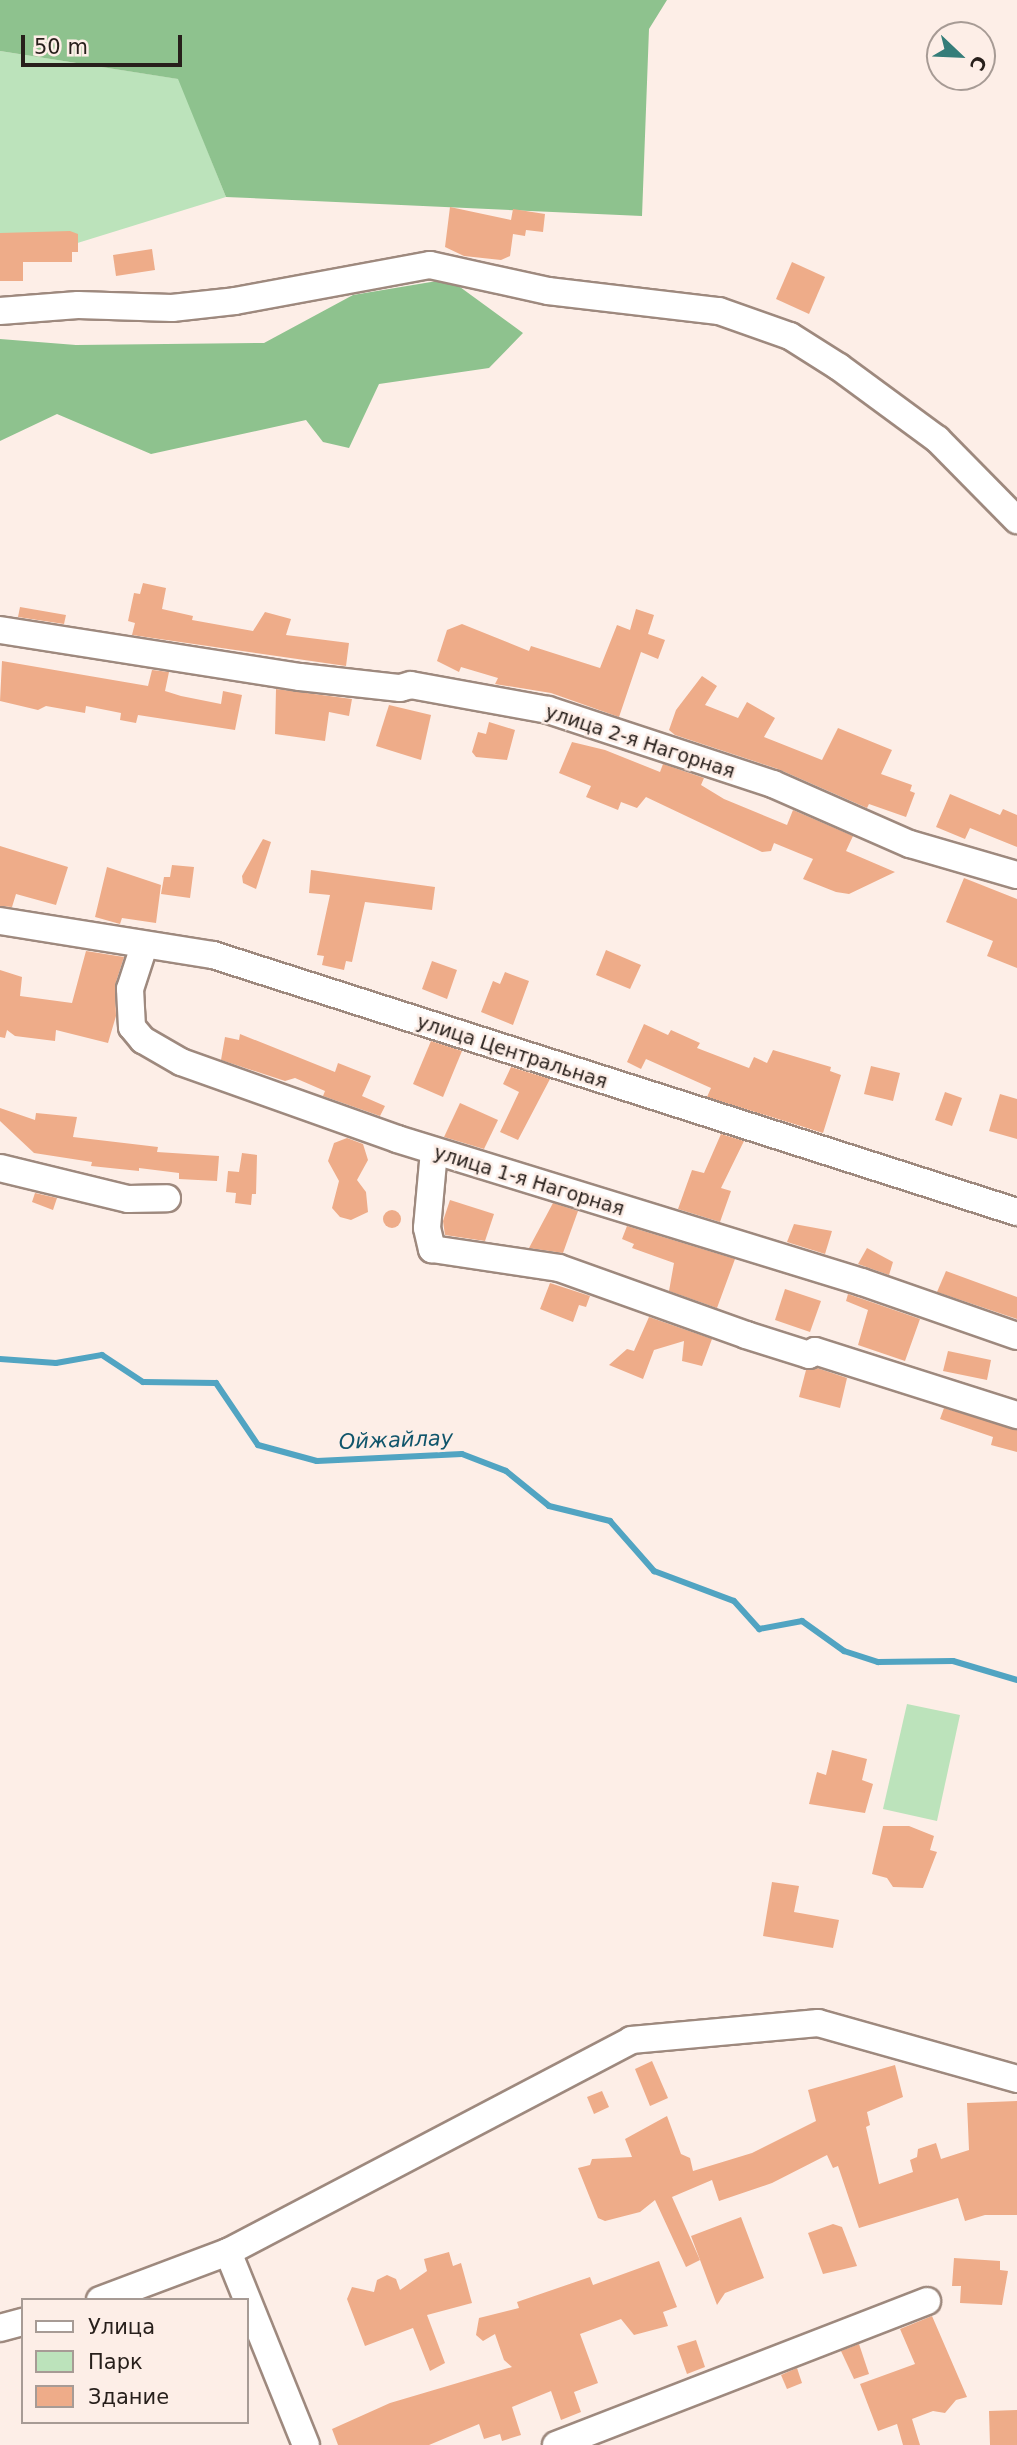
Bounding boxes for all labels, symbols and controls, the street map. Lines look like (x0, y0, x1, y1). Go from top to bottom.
scale bar (24, 21, 186, 65)
north arrow (926, 21, 996, 91)
text: 50 m (34, 35, 88, 59)
text: С (966, 53, 991, 74)
street label: улица 2-я Нагорная (542, 701, 738, 783)
street label: улица Центральная (414, 1010, 610, 1094)
street label: улица 1-я Нагорная (431, 1141, 627, 1221)
water label: Ойжайлау (338, 1425, 454, 1455)
legend (21, 2298, 248, 2424)
text: Улица (88, 2315, 155, 2339)
text: Парк (88, 2350, 143, 2374)
text: Здание (88, 2385, 169, 2409)

